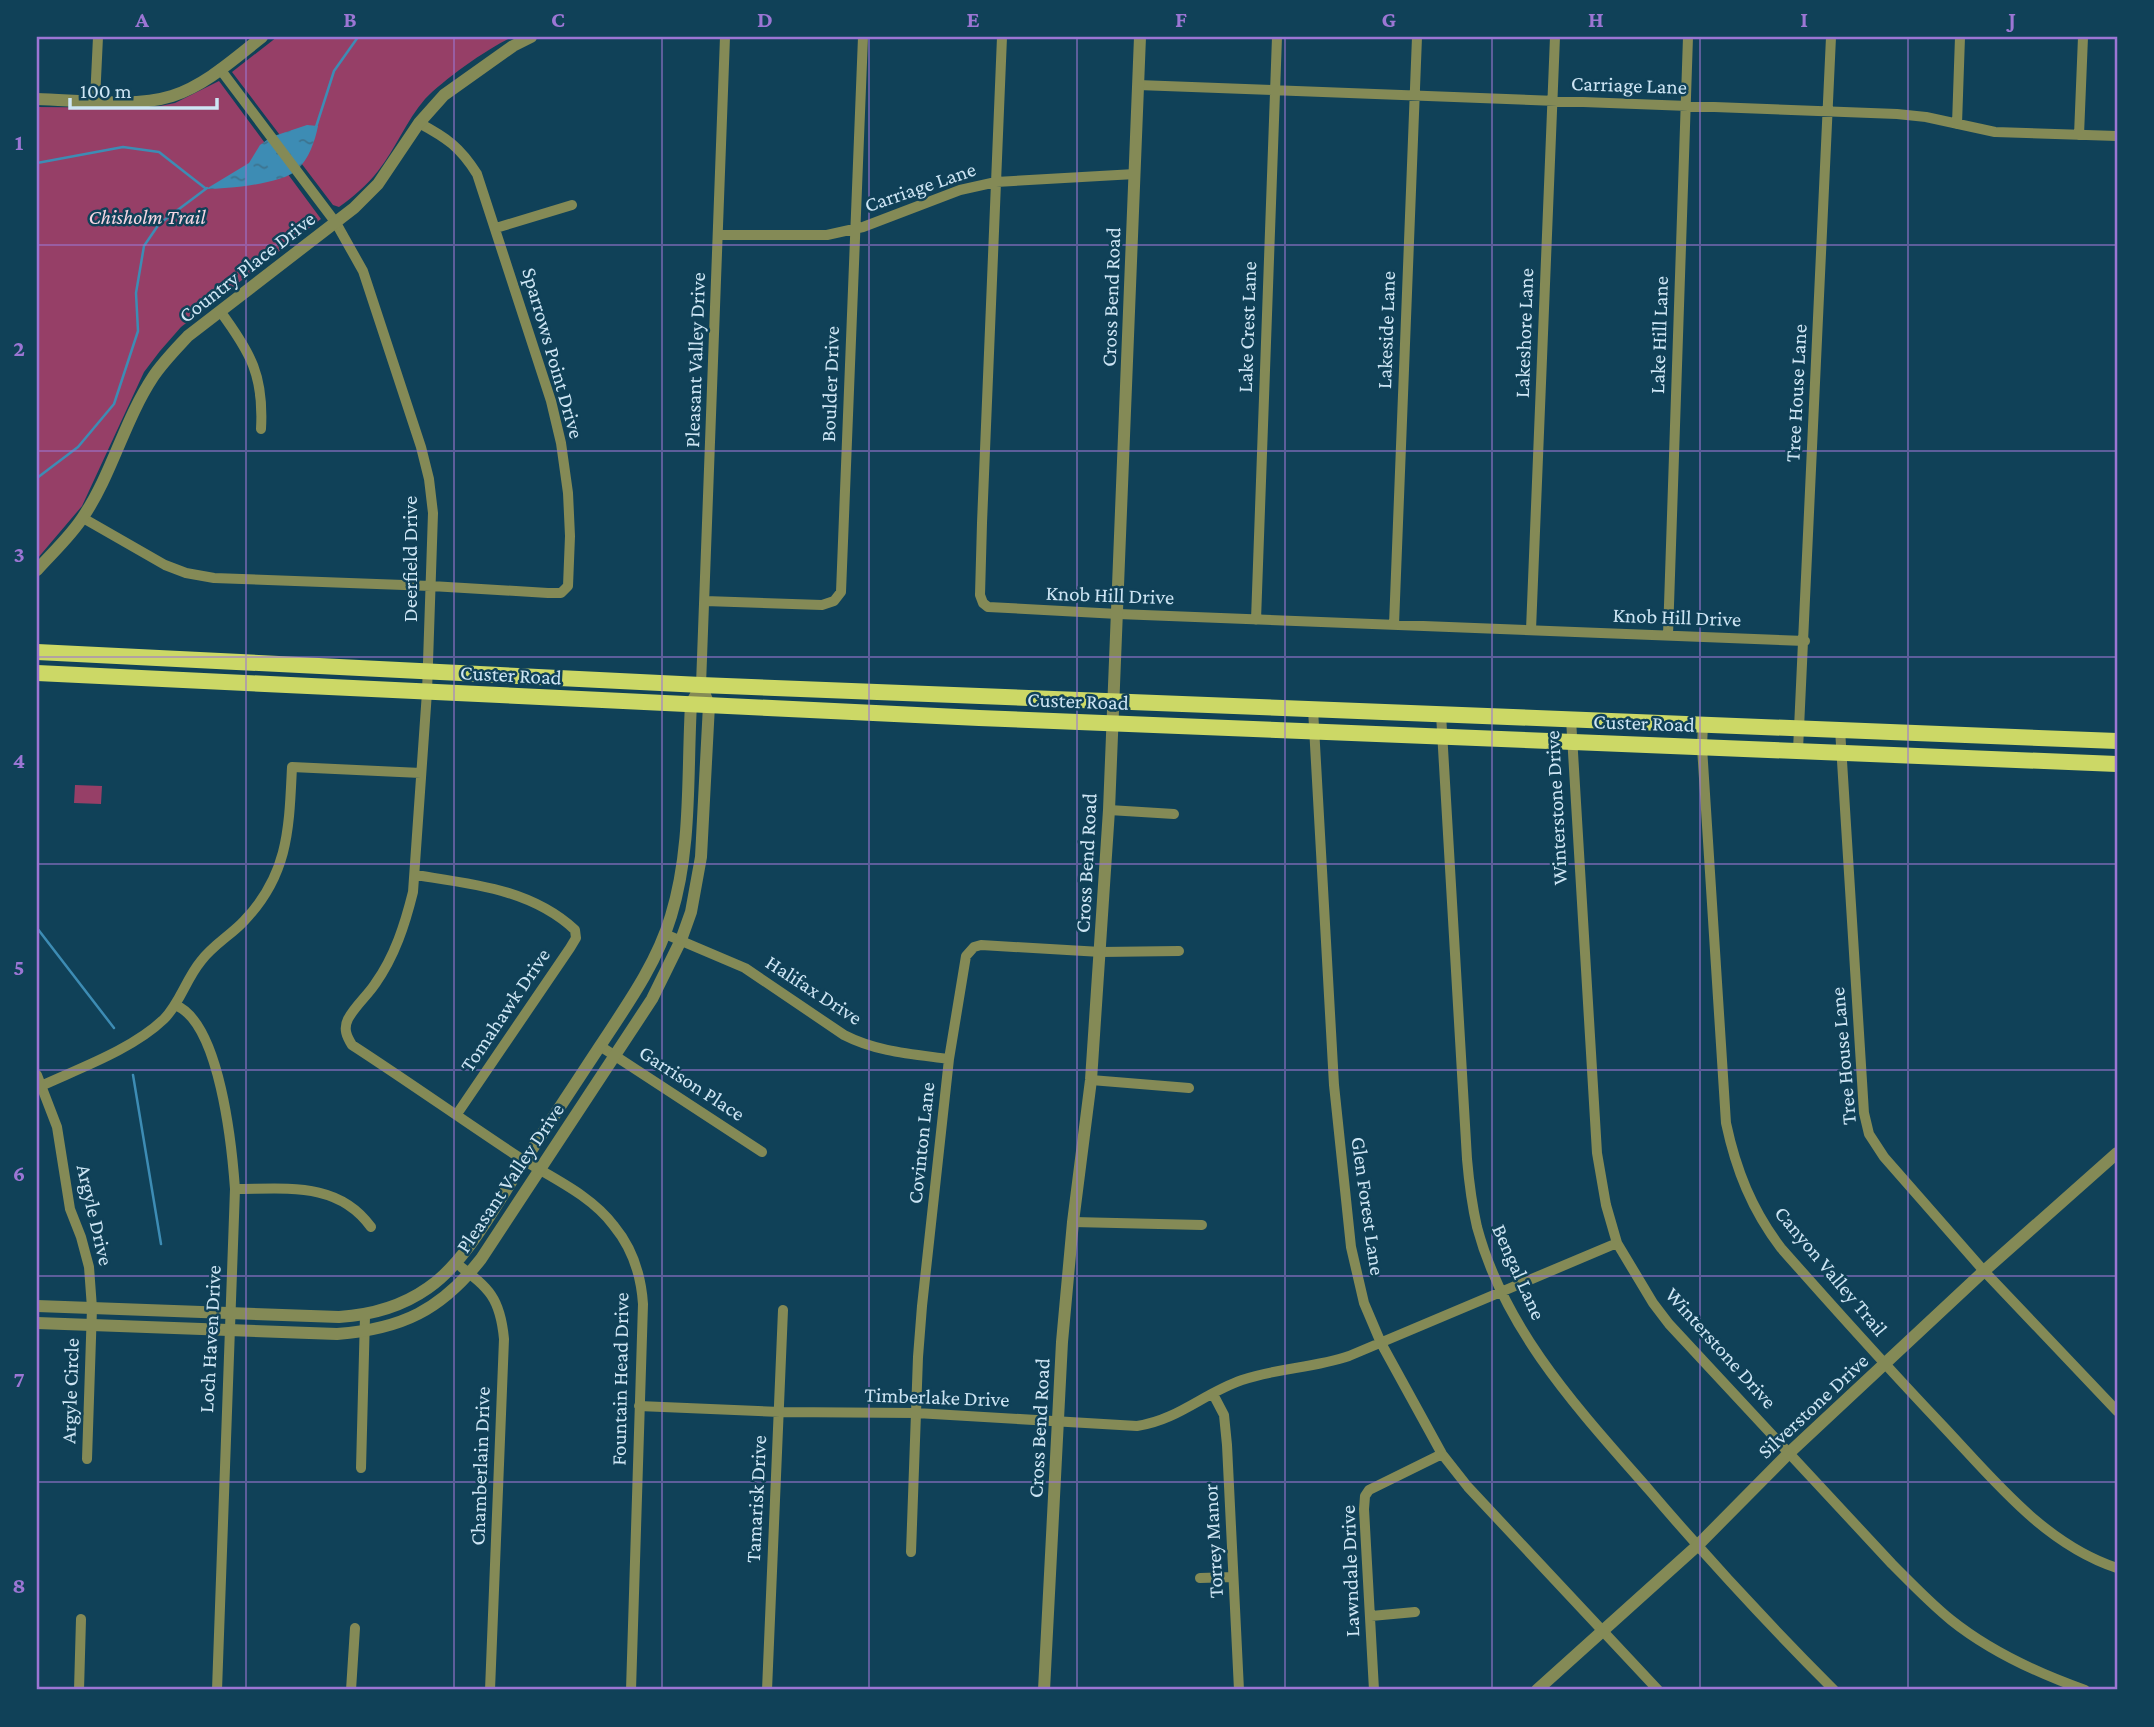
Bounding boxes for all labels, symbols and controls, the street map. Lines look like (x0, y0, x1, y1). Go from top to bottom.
text: A (134, 6, 149, 32)
text: B (343, 6, 357, 32)
text: C (551, 6, 565, 32)
text: D (757, 6, 773, 32)
text: E (966, 6, 980, 32)
text: F (1175, 6, 1187, 32)
text: G (1382, 6, 1397, 32)
text: H (1588, 6, 1604, 32)
text: I (1800, 6, 1808, 32)
text: J (2006, 6, 2016, 32)
scale bar (70, 66, 217, 110)
street label: Carriage Lane (1571, 71, 1687, 99)
text: 100 m (80, 79, 132, 103)
text: 1 (15, 129, 24, 155)
street label: Carriage Lane (861, 157, 979, 217)
park label: Chisholm Trail (88, 205, 206, 229)
street label: Country Place Drive (174, 206, 320, 328)
street label: Cross Bend Road (1097, 227, 1125, 367)
street label: Lake Crest Lane (1233, 261, 1261, 393)
street label: Sparrows Point Drive (517, 265, 589, 441)
street label: Lakeshore Lane (1510, 268, 1538, 398)
street label: Lakeside Lane (1372, 271, 1400, 389)
street label: Pleasant Valley Drive (680, 272, 710, 448)
street label: Lake Hill Lane (1645, 276, 1673, 394)
street label: Tree House Lane (1780, 323, 1812, 463)
street label: Boulder Drive (816, 326, 844, 442)
text: 2 (13, 335, 25, 361)
street label: Deerfield Drive (398, 496, 422, 622)
text: 3 (13, 541, 25, 567)
street label: Knob Hill Drive (1045, 581, 1175, 609)
street label: Knob Hill Drive (1612, 603, 1742, 631)
street label: Custer Road (460, 660, 562, 690)
street label: Custer Road (1027, 687, 1129, 715)
street label: Custer Road (1593, 709, 1695, 737)
street label: Winterstone Drive (1540, 730, 1572, 886)
text: 4 (13, 747, 25, 773)
street label: Cross Bend Road (1070, 793, 1102, 933)
street label: Tomahawk Drive (455, 944, 555, 1076)
street label: Halifax Drive (761, 950, 867, 1030)
text: 5 (13, 954, 25, 980)
street label: Tree House Lane (1825, 986, 1861, 1126)
street label: Garrison Place (635, 1040, 749, 1126)
street label: Covinton Lane (903, 1081, 939, 1205)
street label: Pleasant Valley Drive (451, 1099, 569, 1257)
street label: Glen Forest Lane (1346, 1135, 1390, 1277)
text: 6 (13, 1160, 25, 1186)
street label: Argyle Drive (72, 1162, 118, 1268)
street label: Canyon Valley Trail (1770, 1201, 1892, 1341)
street label: Bengal Lane (1487, 1221, 1551, 1323)
street label: Loch Haven Drive (194, 1265, 226, 1413)
street label: Winterstone Drive (1660, 1282, 1782, 1414)
street label: Fountain Head Drive (606, 1292, 634, 1466)
street label: Argyle Circle (56, 1338, 84, 1444)
street label: Silverstone Drive (1753, 1349, 1873, 1463)
street label: Cross Bend Road (1023, 1358, 1055, 1498)
text: 7 (13, 1366, 25, 1392)
street label: Timberlake Drive (864, 1382, 1010, 1412)
street label: Chamberlain Drive (465, 1386, 495, 1546)
street label: Tamarisk Drive (741, 1435, 771, 1563)
street label: Torrey Manor (1198, 1483, 1228, 1599)
street label: Lawndale Drive (1336, 1505, 1364, 1637)
text: 8 (12, 1572, 26, 1598)

